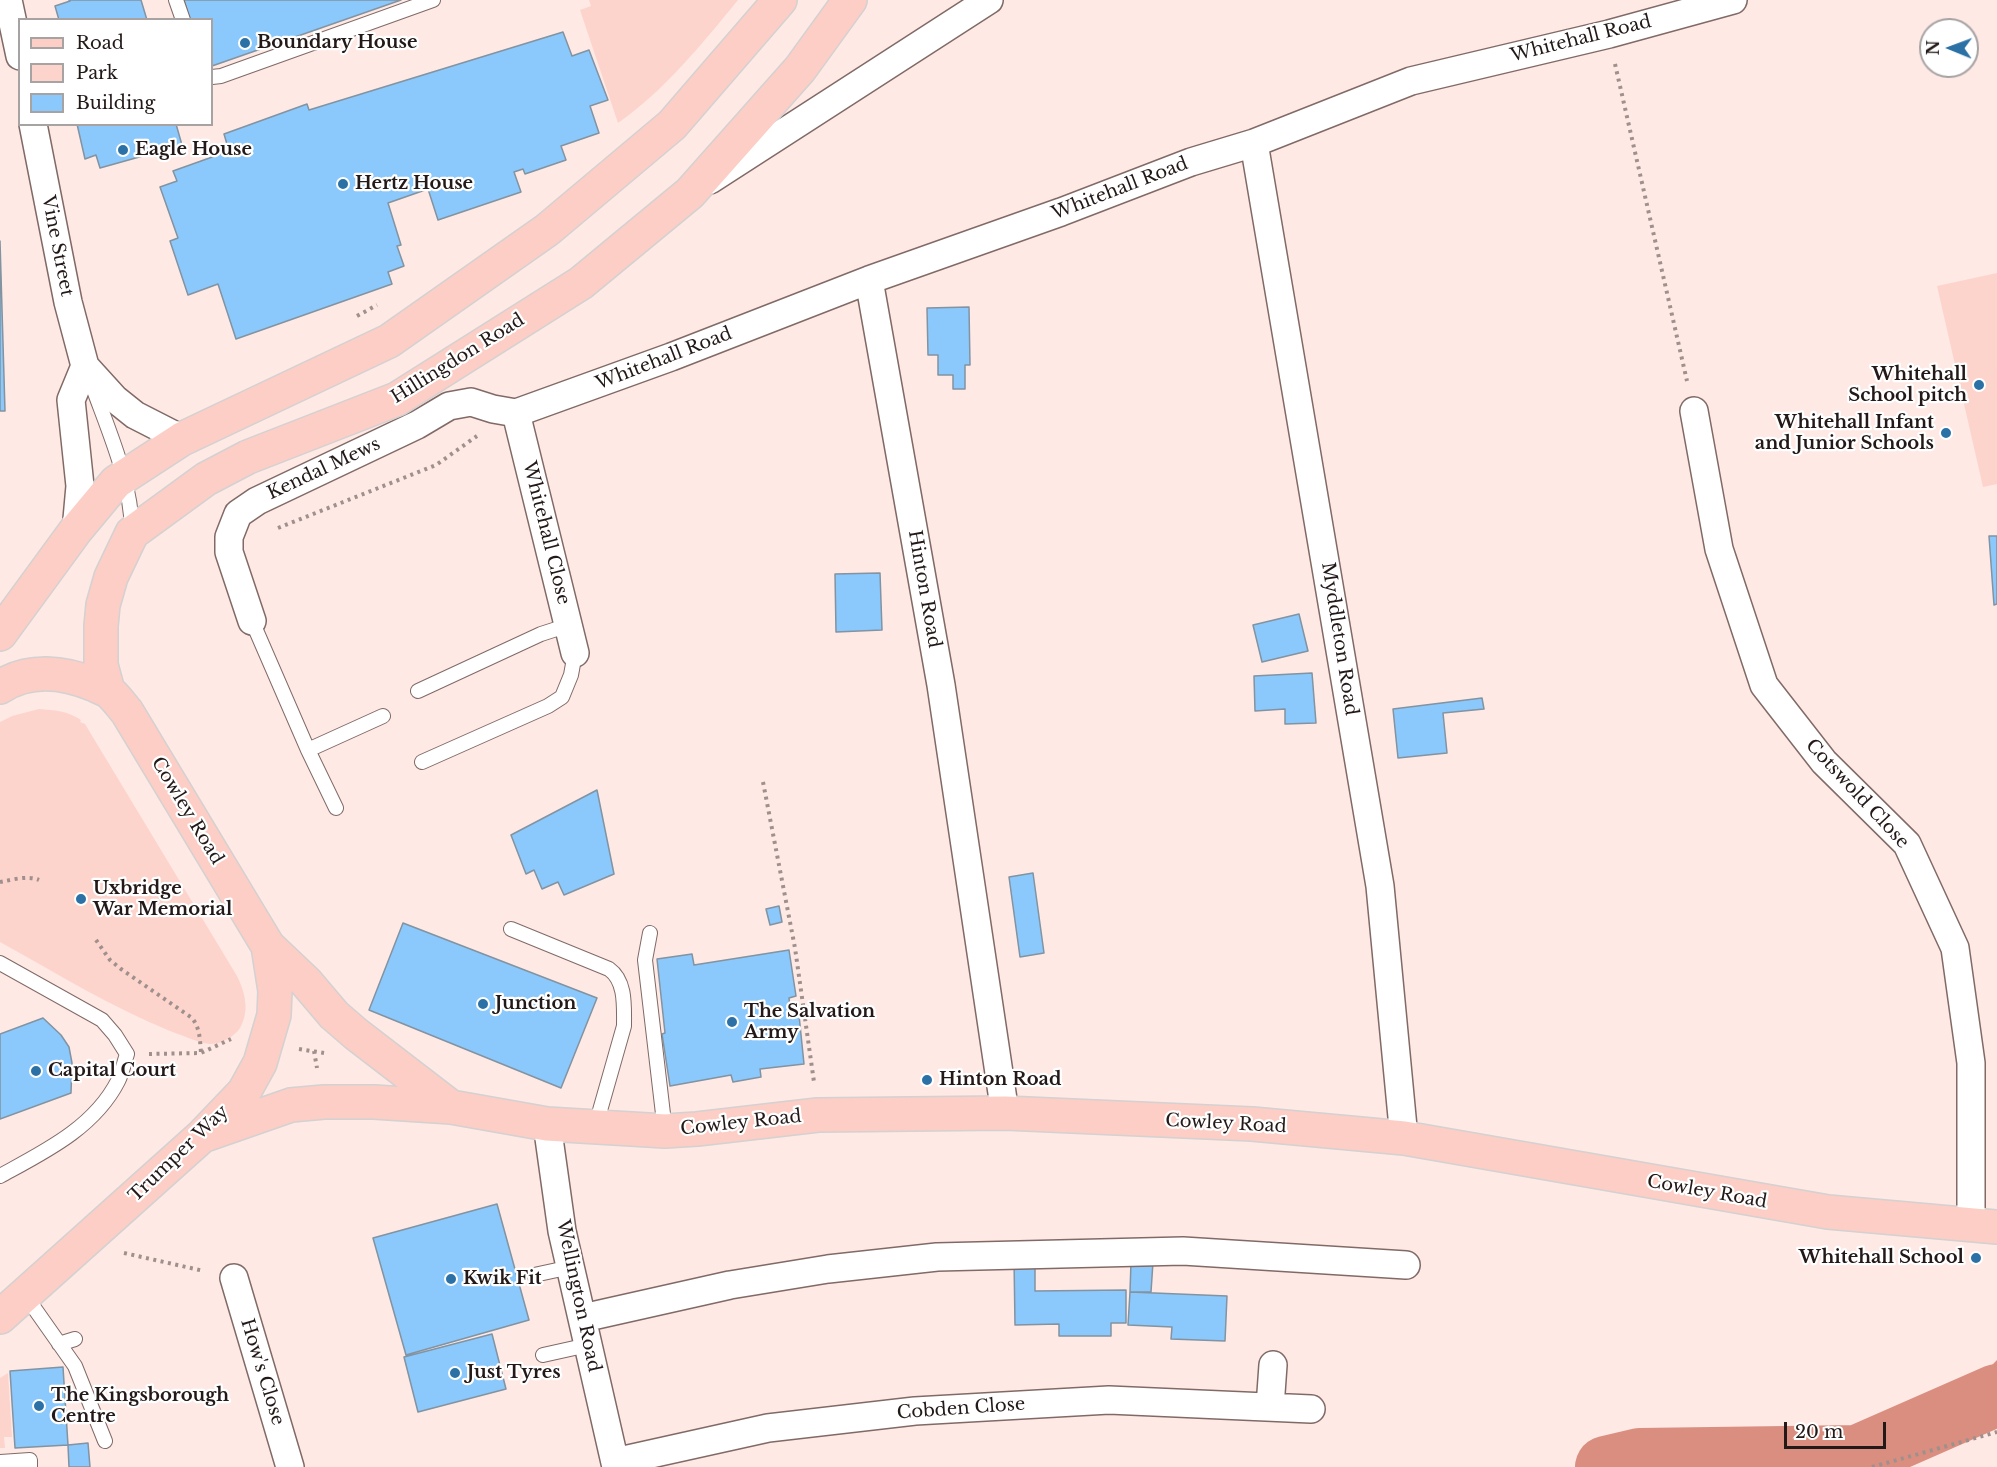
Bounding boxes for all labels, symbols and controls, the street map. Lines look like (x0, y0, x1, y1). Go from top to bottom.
street label: Whitehall Road (1508, 11, 1654, 67)
legend (18, 18, 213, 126)
north arrow (1919, 18, 1979, 78)
text: Road (76, 32, 124, 54)
place label: Boundary House (257, 32, 417, 54)
marker: Boundary House (238, 36, 252, 50)
text: N (1923, 40, 1943, 55)
text: Park (76, 62, 118, 84)
text: Building (76, 92, 155, 114)
place label: Eagle House (135, 139, 252, 161)
marker: Eagle House (116, 143, 130, 157)
street label: Whitehall Road (1049, 153, 1191, 225)
place label: Hertz House (355, 173, 473, 195)
marker: Hertz House (336, 177, 350, 191)
street label: Vine Street (37, 194, 77, 298)
street label: Hillingdon Road (387, 309, 529, 409)
street label: Whitehall Road (593, 323, 735, 395)
place label: Whitehall School pitch (1848, 364, 1967, 406)
marker: Whitehall School pitch (1972, 378, 1986, 392)
place label: Whitehall Infant and Junior Schools (1755, 412, 1934, 454)
marker: Whitehall Infant and Junior Schools (1939, 426, 1953, 440)
street label: Kendal Mews (264, 433, 384, 505)
street label: Whitehall Close (518, 459, 574, 607)
street label: Hinton Road (903, 528, 945, 650)
street label: Myddleton Road (1316, 561, 1362, 717)
street label: Cotswold Close (1801, 735, 1913, 853)
street label: Cowley Road (146, 753, 228, 869)
place label: Uxbridge War Memorial (93, 878, 232, 920)
marker: Uxbridge War Memorial (74, 892, 88, 906)
place label: Junction (495, 993, 576, 1015)
marker: Junction (476, 997, 490, 1011)
place label: The Salvation Army (744, 1001, 875, 1044)
marker: The Salvation Army (725, 1015, 739, 1029)
place label: Capital Court (48, 1060, 176, 1082)
marker: Capital Court (29, 1064, 43, 1078)
place label: Hinton Road (939, 1069, 1061, 1091)
marker: Hinton Road (920, 1073, 934, 1087)
street label: Trumper Way (125, 1101, 233, 1207)
street label: Cowley Road (679, 1106, 803, 1140)
street label: Cowley Road (1165, 1110, 1287, 1138)
street label: Cowley Road (1645, 1171, 1769, 1213)
street label: Wellington Road (551, 1218, 605, 1374)
place label: Whitehall School (1799, 1247, 1964, 1269)
marker: Whitehall School (1969, 1251, 1983, 1265)
place label: Kwik Fit (463, 1268, 542, 1290)
marker: Kwik Fit (444, 1272, 458, 1286)
street label: How's Close (236, 1316, 288, 1428)
place label: Just Tyres (467, 1362, 561, 1384)
marker: Just Tyres (448, 1366, 462, 1380)
place label: The Kingsborough Centre (51, 1385, 229, 1428)
street label: Cobden Close (896, 1394, 1026, 1424)
marker: The Kingsborough Centre (32, 1399, 46, 1413)
scale bar (1787, 1410, 1889, 1448)
text: 20 m (1795, 1421, 1843, 1443)

